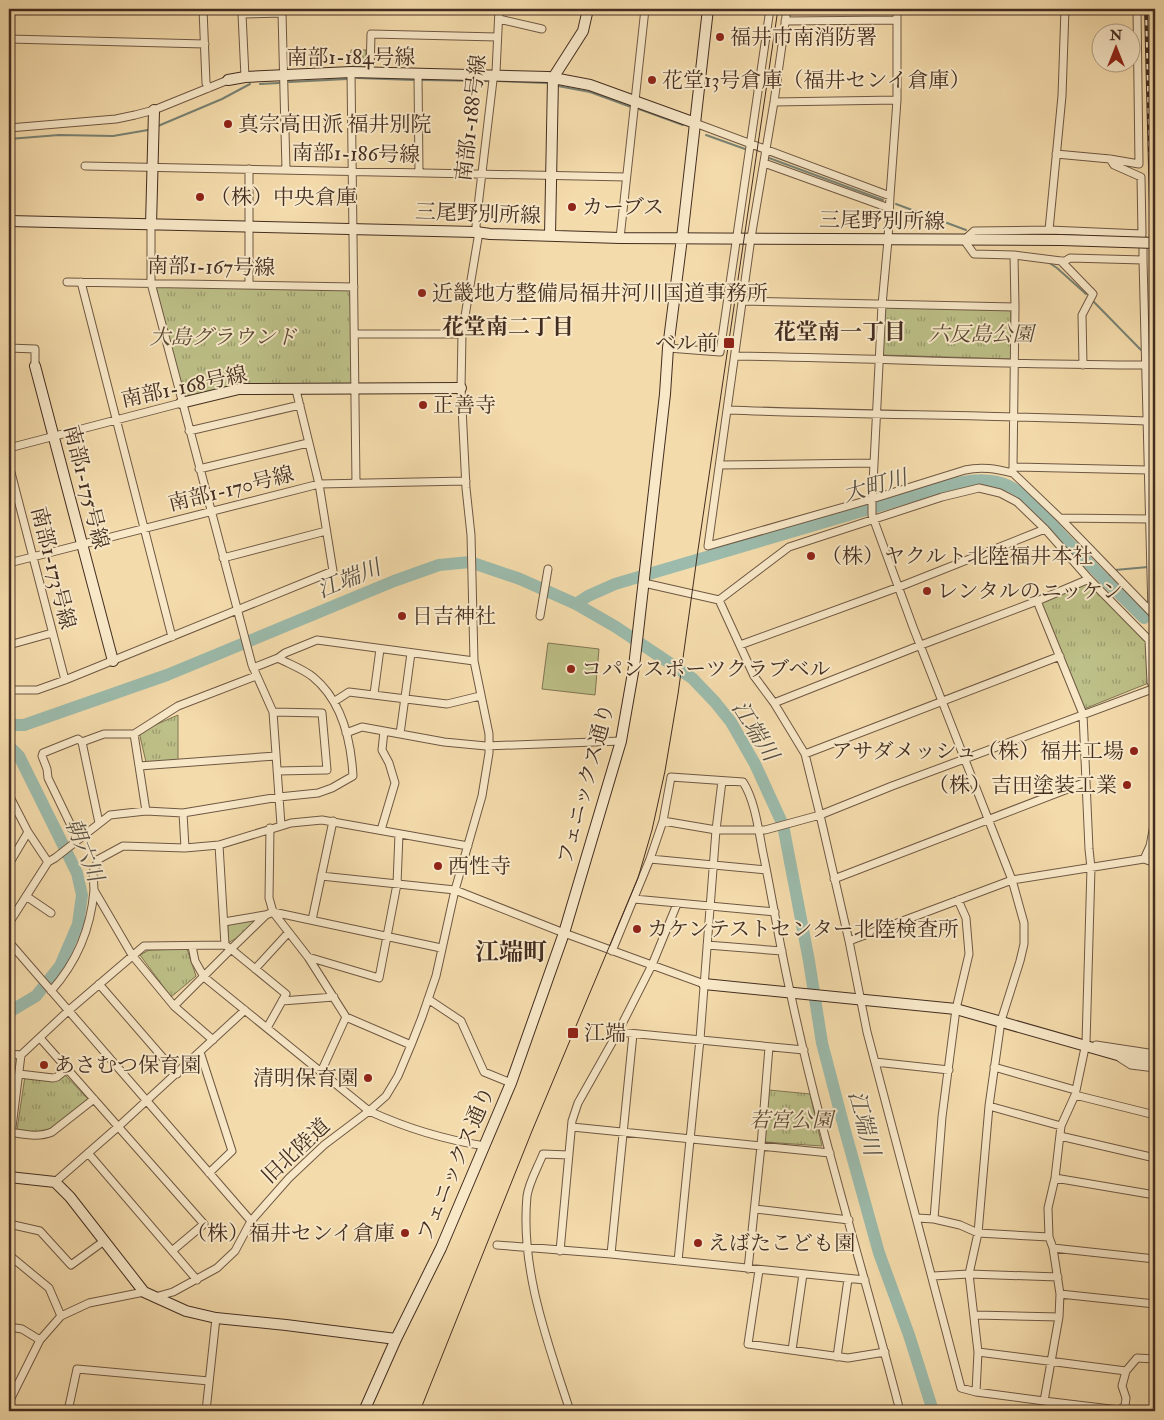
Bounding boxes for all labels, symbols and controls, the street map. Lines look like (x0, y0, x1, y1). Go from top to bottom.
north arrow (1092, 22, 1142, 72)
place label: 福井市南消防署 (730, 24, 877, 51)
text: N (1109, 27, 1123, 44)
marker: 福井市南消防署 (714, 31, 726, 43)
street label: 南部1-184号線 (286, 44, 416, 71)
street label: 南部1-188号線 (450, 53, 492, 183)
place label: 花堂13号倉庫（福井センイ倉庫） (662, 67, 971, 94)
marker: 花堂13号倉庫（福井センイ倉庫） (646, 74, 658, 86)
place label: 真宗高田派 福井別院 (238, 111, 431, 138)
marker: 真宗高田派 福井別院 (222, 118, 234, 130)
street label: 南部1-186号線 (292, 139, 420, 169)
place label: （株）中央倉庫 (210, 184, 357, 211)
marker: （株）中央倉庫 (194, 191, 206, 203)
place label: カーブス (582, 194, 664, 221)
street label: 三尾野別所線 (415, 198, 541, 230)
marker: カーブス (566, 201, 578, 213)
street label: 三尾野別所線 (819, 206, 945, 236)
street label: 南部1-167号線 (147, 252, 275, 282)
place label: 近畿地方整備局福井河川国道事務所 (432, 280, 768, 307)
marker: 近畿地方整備局福井河川国道事務所 (416, 287, 428, 299)
district label: 花堂南二丁目 (442, 313, 574, 341)
district label: 花堂南一丁目 (774, 318, 906, 346)
park label: 六反島公園 (929, 321, 1036, 348)
park label: 大島グラウンド (150, 324, 297, 351)
place label: ベル前 (655, 330, 718, 357)
marker: ベル前 (722, 336, 736, 350)
street label: 南部1-168号線 (118, 360, 250, 414)
place label: 正善寺 (433, 392, 496, 419)
marker: 正善寺 (417, 399, 429, 411)
street label: 南部1-175号線 (58, 422, 114, 552)
street label: 南部1-170号線 (166, 460, 296, 518)
water label: 大町川 (839, 463, 912, 509)
street label: 南部1-173号線 (25, 504, 81, 632)
place label: （株）ヤクルト北陸福井本社 (821, 543, 1093, 570)
marker: （株）ヤクルト北陸福井本社 (805, 550, 817, 562)
water label: 江端川 (313, 553, 387, 604)
place label: レンタルのニッケン (937, 578, 1123, 605)
marker: レンタルのニッケン (921, 585, 933, 597)
place label: 日吉神社 (412, 603, 496, 630)
marker: 日吉神社 (396, 610, 408, 622)
place label: コパンスポーツクラブベル (581, 656, 830, 683)
marker: コパンスポーツクラブベル (565, 663, 577, 675)
water label: 江端川 (726, 696, 785, 768)
street label: フェニックス通り (551, 700, 621, 868)
place label: アサダメッシュ（株）福井工場 (831, 738, 1124, 765)
marker: アサダメッシュ（株）福井工場 (1128, 745, 1140, 757)
place label: （株）吉田塗装工業 (928, 772, 1117, 799)
marker: （株）吉田塗装工業 (1121, 779, 1133, 791)
water label: 朝六川 (59, 814, 110, 888)
place label: 西性寺 (448, 853, 511, 880)
marker: 西性寺 (432, 860, 444, 872)
place label: カケンテストセンター北陸検査所 (647, 916, 959, 943)
marker: カケンテストセンター北陸検査所 (631, 923, 643, 935)
district label: 江端町 (475, 937, 547, 968)
place label: 江端 (584, 1020, 626, 1047)
marker: 江端 (566, 1026, 580, 1040)
place label: あさむつ保育園 (54, 1052, 201, 1079)
marker: あさむつ保育園 (38, 1059, 50, 1071)
place label: 清明保育園 (253, 1065, 358, 1092)
marker: 清明保育園 (362, 1072, 374, 1084)
street label: フェニックス通り (411, 1082, 501, 1246)
water label: 江端川 (842, 1087, 887, 1160)
park label: 若宮公園 (749, 1107, 836, 1134)
street label: 旧北陸道 (256, 1112, 336, 1190)
place label: （株）福井センイ倉庫 (186, 1220, 395, 1247)
marker: （株）福井センイ倉庫 (399, 1227, 411, 1239)
place label: えばたこども園 (708, 1230, 855, 1257)
marker: えばたこども園 (692, 1237, 704, 1249)

